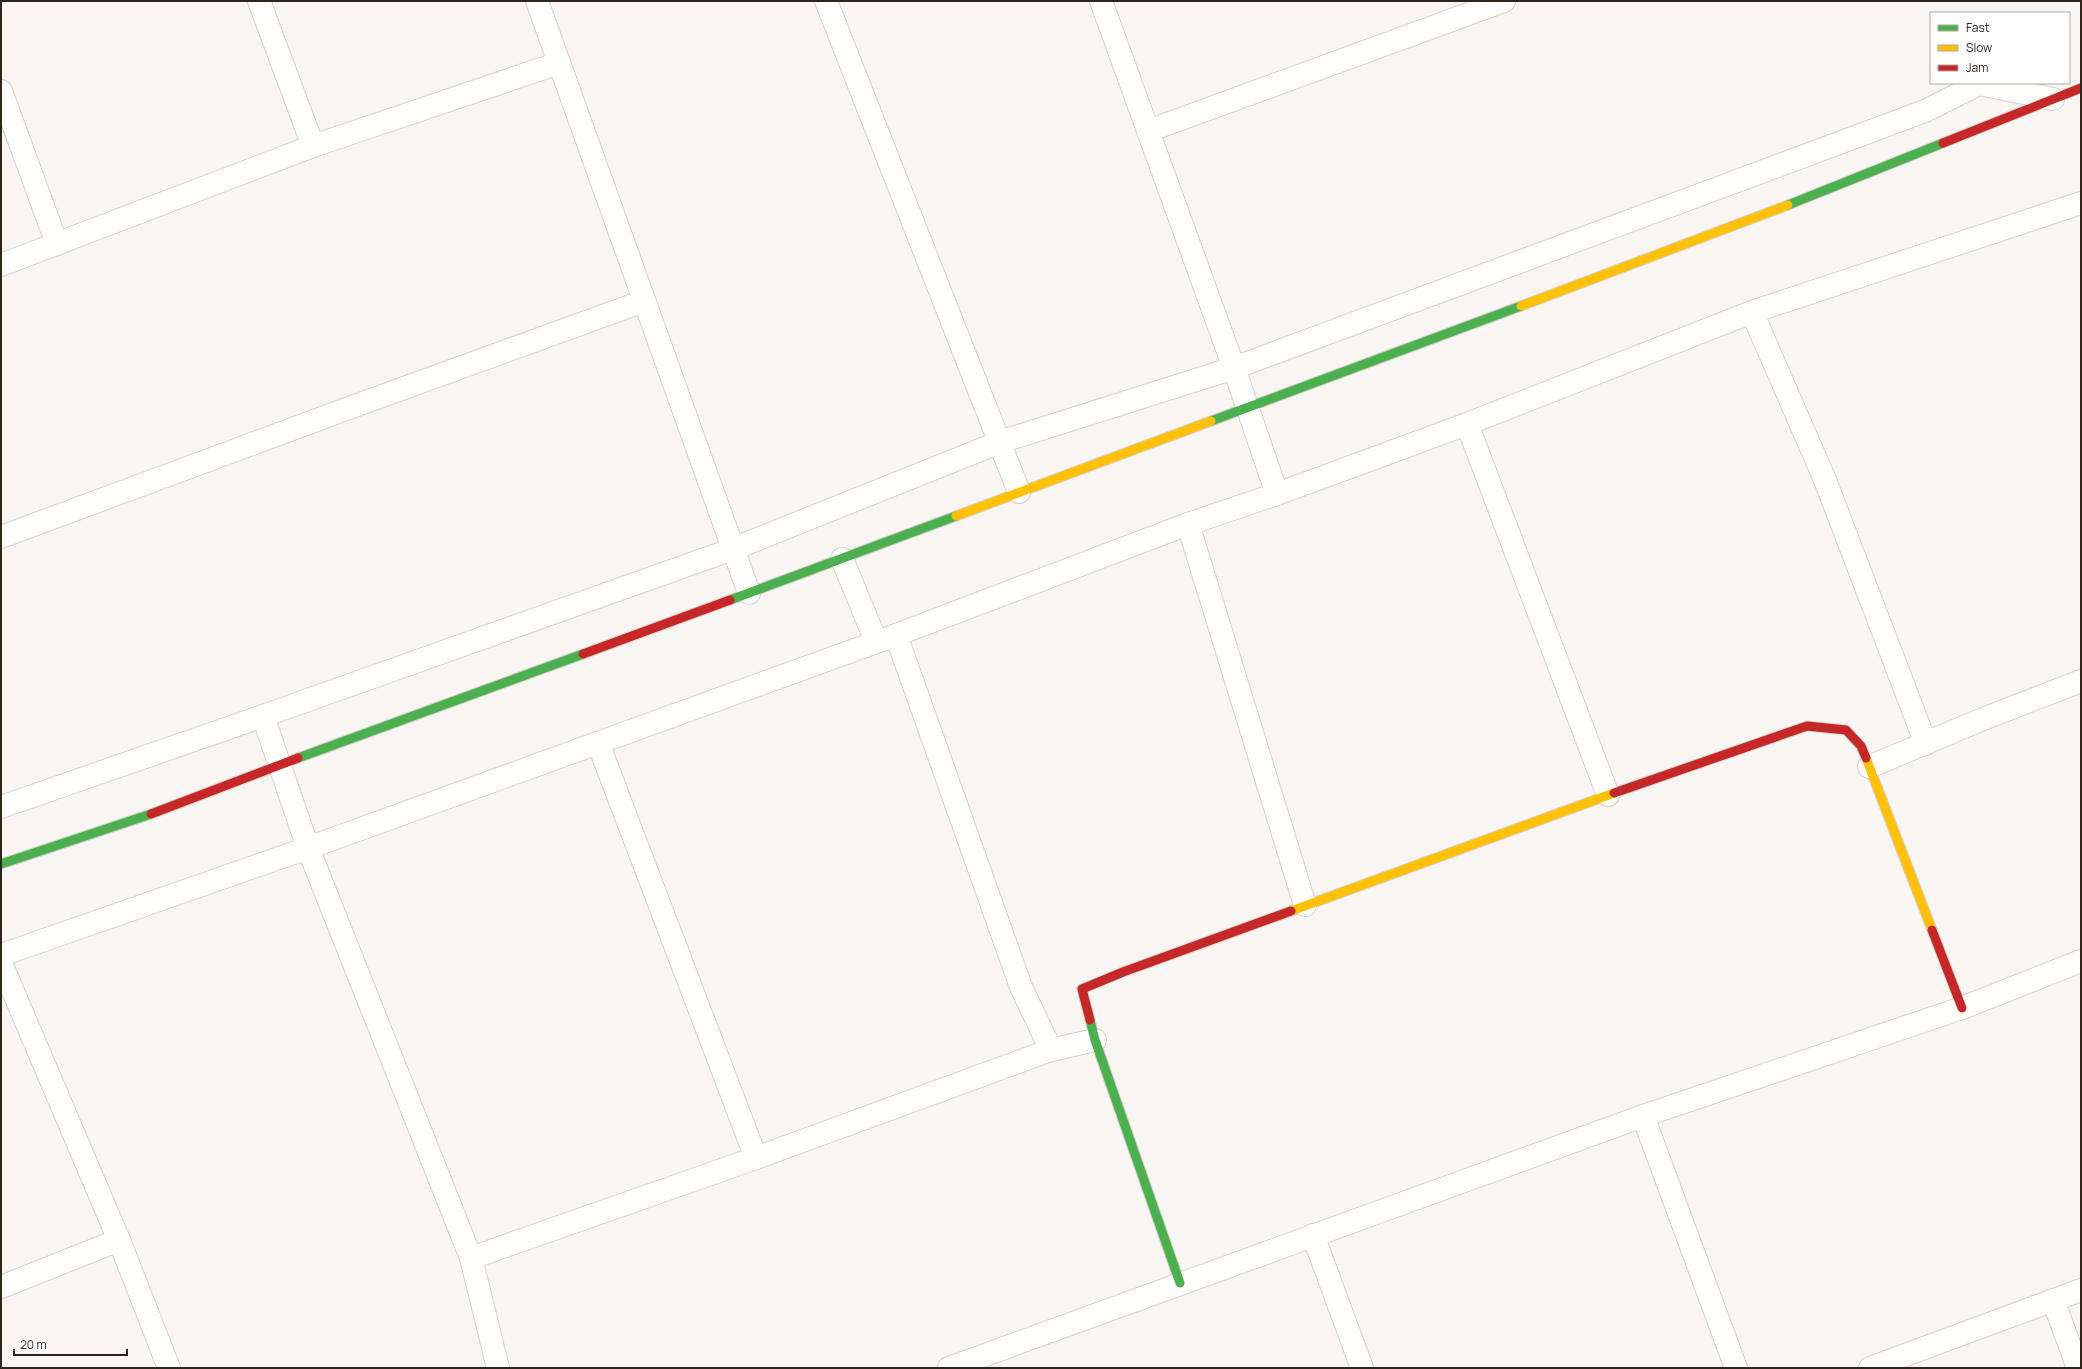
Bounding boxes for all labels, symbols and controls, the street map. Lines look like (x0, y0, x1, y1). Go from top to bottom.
legend (1930, 12, 2070, 84)
text: Fast (1966, 19, 1990, 36)
text: Slow (1966, 39, 1992, 56)
text: Jam (1966, 59, 1988, 76)
scale bar (14, 1331, 127, 1357)
text: 20 m (20, 1336, 47, 1353)

